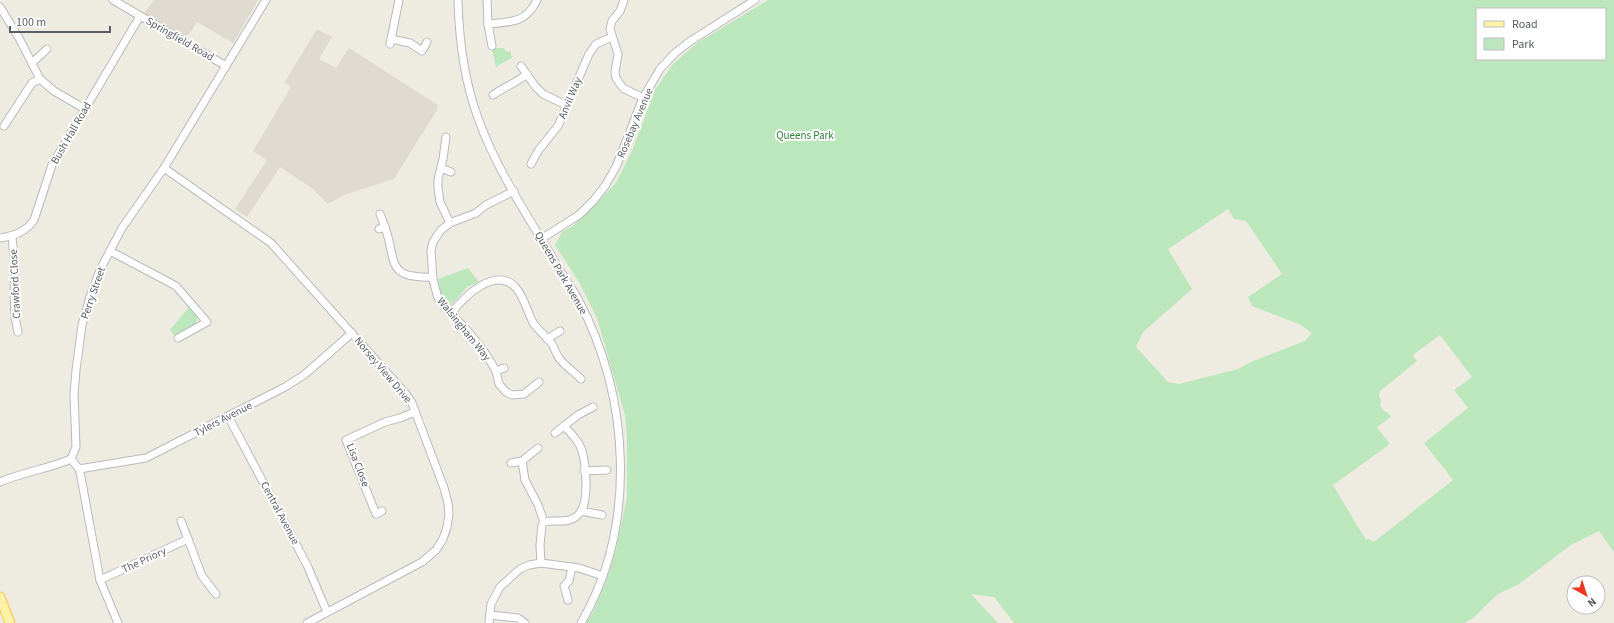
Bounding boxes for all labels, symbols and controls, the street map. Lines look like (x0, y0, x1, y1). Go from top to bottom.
scale bar (10, 8, 110, 34)
legend (1476, 8, 1606, 60)
street label: Springfield Road (143, 13, 217, 65)
text: 100 m (16, 14, 46, 31)
text: Road (1512, 16, 1538, 33)
text: Park (1512, 36, 1534, 53)
street label: Anvil Way (555, 75, 585, 121)
street label: Rosebay Avenue (613, 85, 657, 160)
street label: Bush Hall Road (47, 99, 95, 167)
park label: Queens Park (776, 128, 834, 143)
street label: Queens Park Avenue (531, 229, 591, 318)
street label: Crawford Close (6, 248, 24, 319)
street label: Perry Street (77, 265, 109, 321)
street label: Walsingham Way (434, 294, 494, 364)
street label: Norsey View Drive (351, 334, 415, 407)
street label: Tylers Avenue (191, 398, 255, 440)
street label: Lisa Close (343, 441, 373, 489)
street label: Central Avenue (257, 479, 303, 548)
street label: The Priory (119, 543, 169, 577)
north arrow (1566, 575, 1606, 615)
text: N (1584, 594, 1600, 611)

